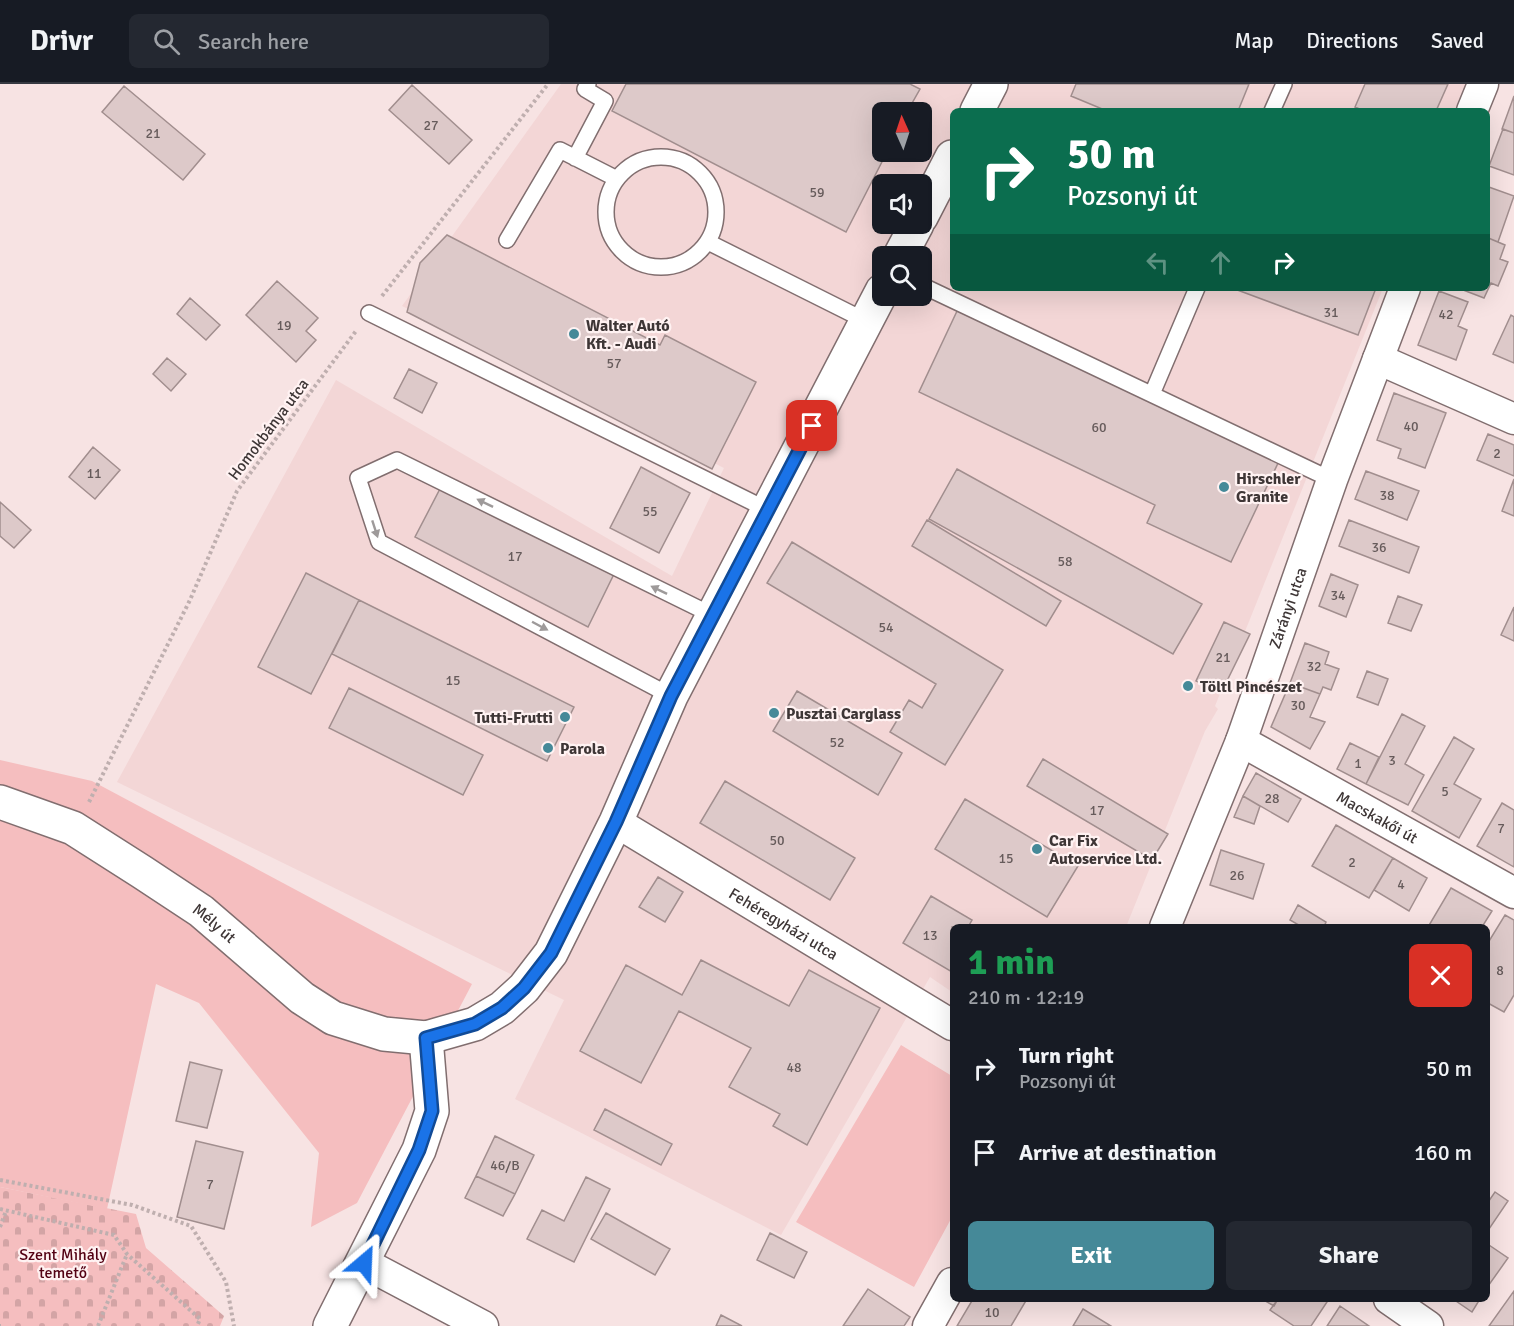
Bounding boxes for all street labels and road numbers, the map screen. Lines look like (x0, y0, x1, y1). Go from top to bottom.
street label: Homokbánya utca (224, 375, 313, 484)
street label: Zárányi utca (1265, 565, 1312, 651)
street label: Macskakői út (1333, 787, 1421, 849)
street label: Fehéregyházi utca (725, 884, 841, 965)
street label: Mély út (189, 899, 240, 948)

